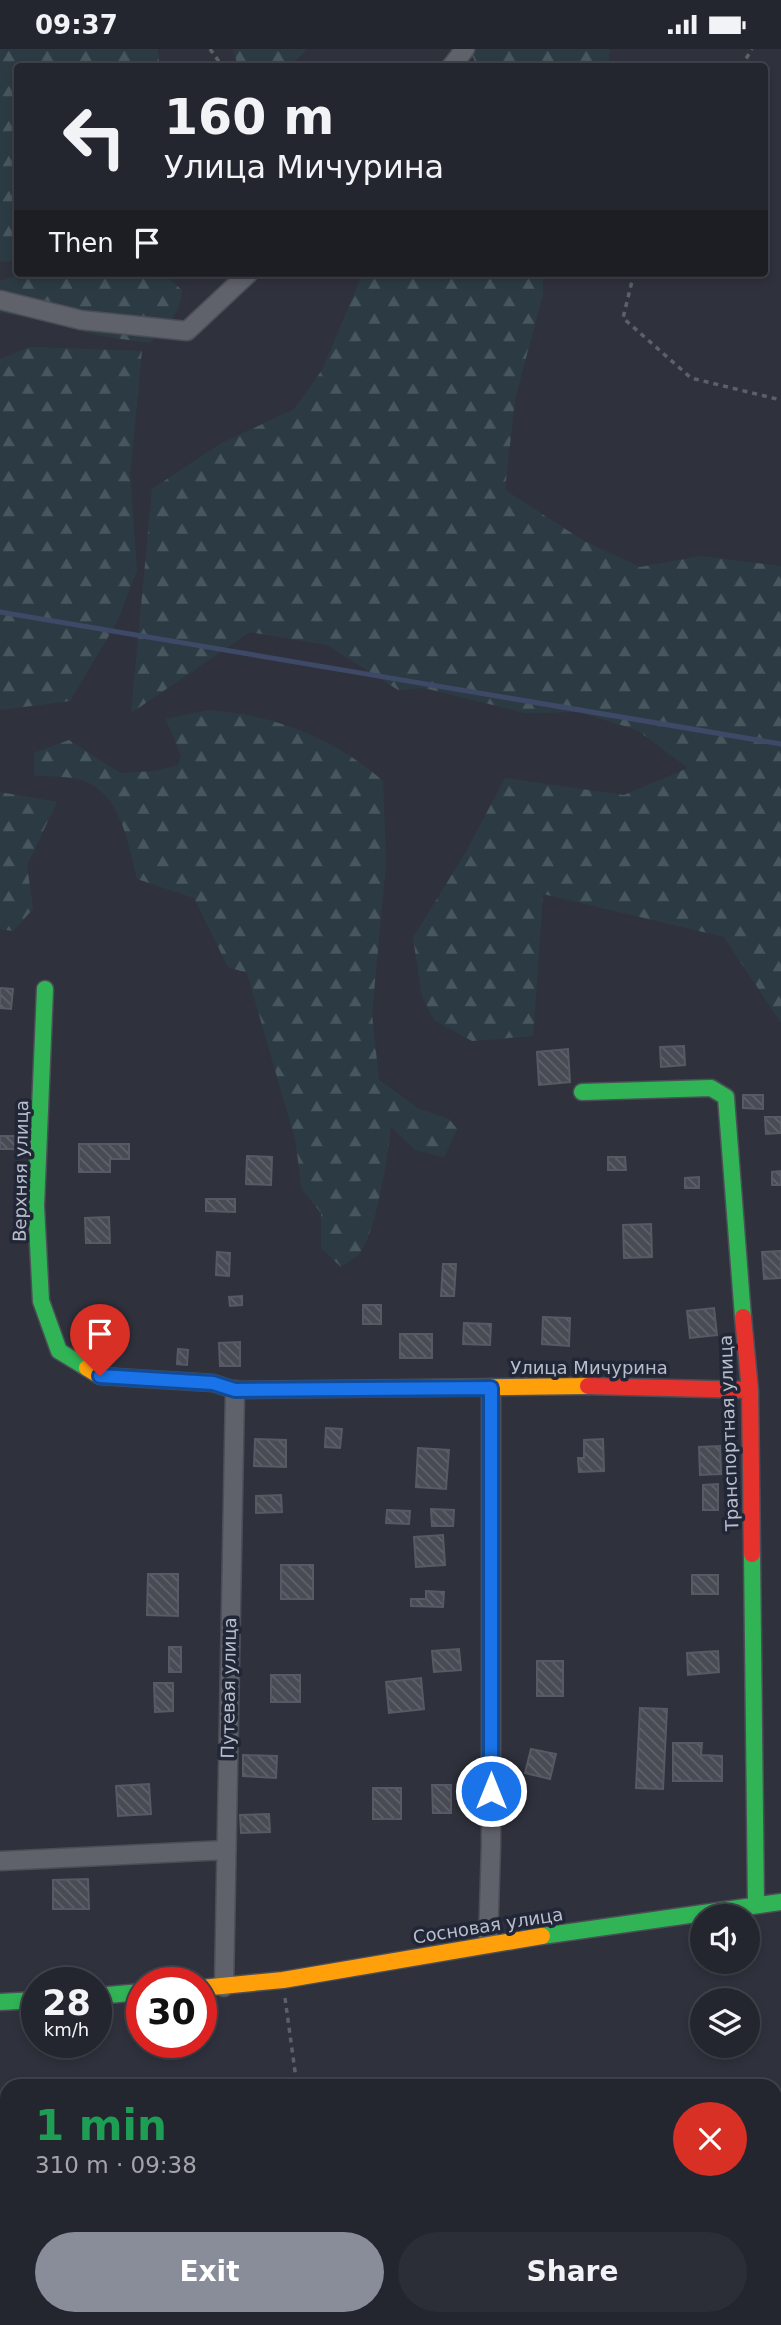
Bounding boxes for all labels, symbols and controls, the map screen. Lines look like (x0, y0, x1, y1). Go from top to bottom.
text: 09:37 (35, 10, 118, 40)
text: 160 m (164, 89, 334, 146)
icon: left (49, 91, 140, 182)
text: Улица Мичурина (164, 148, 444, 186)
icon: arrive (128, 224, 166, 262)
text: Then (49, 228, 114, 258)
street label: Верхняя улица (9, 1100, 32, 1242)
pin (70, 1304, 130, 1376)
icon: arrive (81, 1315, 119, 1353)
street label: Транспортная улица (715, 1335, 742, 1532)
street label: Улица Мичурина (510, 1357, 668, 1378)
street label: Путевая улица (217, 1617, 240, 1759)
position arrow (454, 1754, 528, 1828)
street label: Сосновая улица (411, 1903, 564, 1948)
map controls (690, 1904, 760, 2058)
button: sound (690, 1904, 760, 1974)
speed limit sign: 30 (126, 1967, 217, 2058)
text: 28 (42, 1983, 91, 2023)
button: layers (690, 1988, 760, 2058)
text: km/h (44, 2019, 89, 2040)
text: 1 min (35, 2101, 167, 2150)
button: close (673, 2102, 747, 2176)
text: 310 m · 09:38 (35, 2152, 197, 2178)
button: Exit (35, 2232, 384, 2312)
button: Share (398, 2232, 747, 2312)

